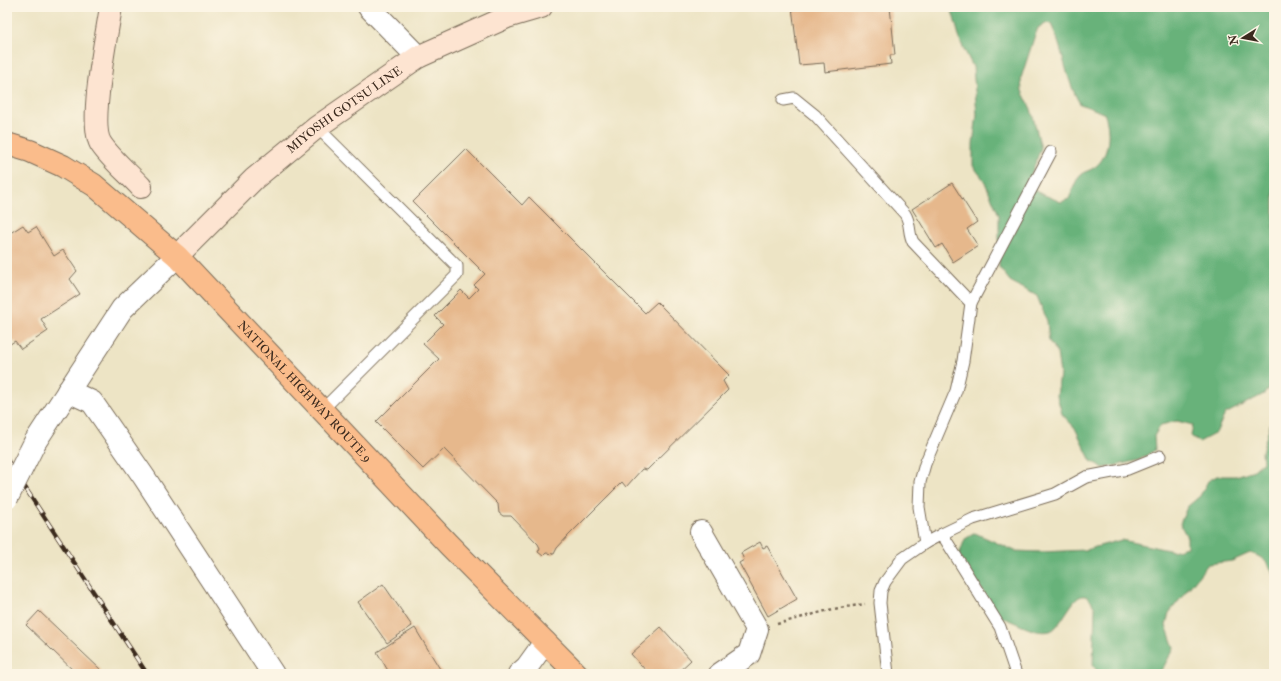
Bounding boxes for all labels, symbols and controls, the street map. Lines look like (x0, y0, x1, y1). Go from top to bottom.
north arrow (1223, 18, 1263, 58)
text: N (1226, 33, 1241, 47)
street label: MIYOSHI GOTSU LINE (284, 63, 405, 156)
street label: NATIONAL HIGHWAY ROUTE 9 (234, 318, 375, 465)

